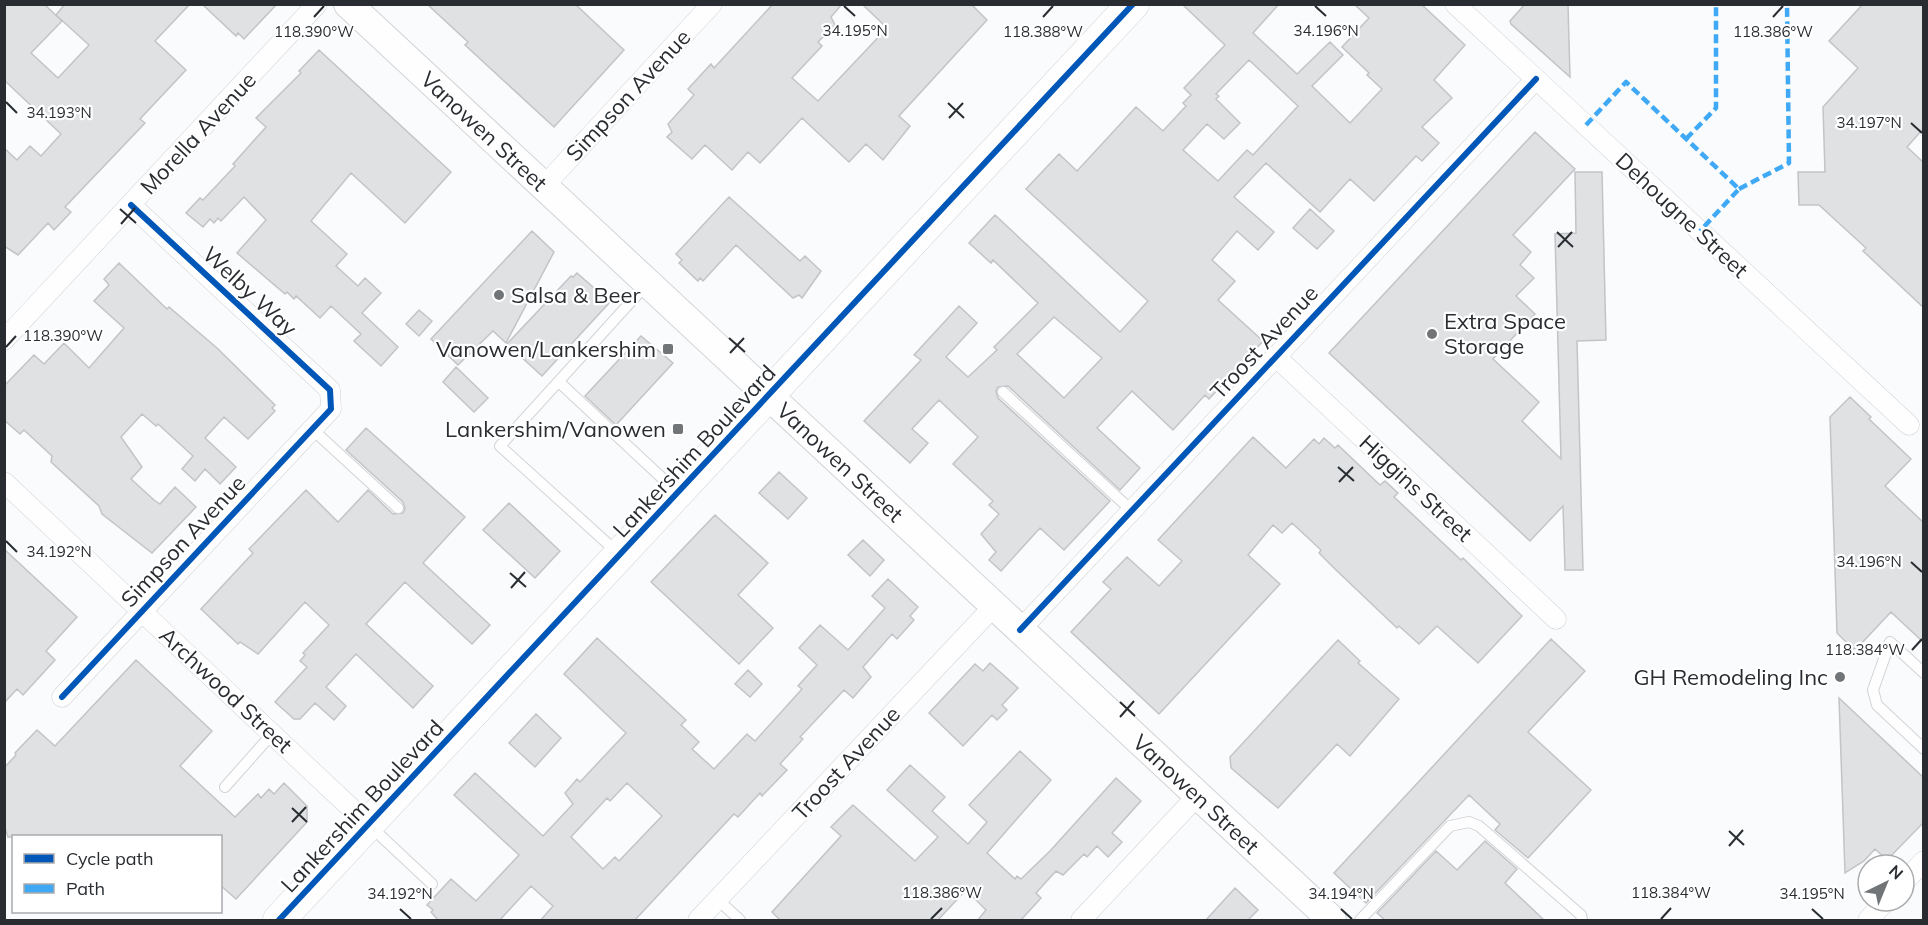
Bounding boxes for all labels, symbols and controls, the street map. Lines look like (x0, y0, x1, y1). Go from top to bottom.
text: 34.195°N (822, 21, 888, 40)
text: 34.196°N (1293, 21, 1359, 40)
text: 118.390°W (274, 22, 354, 41)
text: 118.388°W (1003, 22, 1083, 41)
text: 118.386°W (1733, 22, 1813, 41)
street label: Simpson Avenue (560, 23, 696, 167)
street label: Vanowen Street (415, 65, 553, 197)
street label: Morella Avenue (134, 66, 262, 200)
text: 34.193°N (26, 103, 92, 122)
text: 34.197°N (1836, 113, 1902, 132)
street label: Dehougne Street (1610, 146, 1754, 284)
street label: Welby Way (197, 240, 303, 342)
street label: Troost Avenue (1204, 279, 1324, 405)
place label: Salsa & Beer (511, 281, 640, 309)
marker: Salsa & Beer (492, 288, 506, 302)
place label: Extra Space Storage (1444, 307, 1566, 360)
text: 118.390°W (23, 326, 103, 345)
marker: Extra Space Storage (1425, 327, 1439, 341)
place label: Vanowen/Lankershim (436, 335, 656, 363)
marker: Vanowen/Lankershim (661, 342, 675, 356)
street label: Lankershim Boulevard (607, 359, 781, 543)
street label: Vanowen Street (771, 396, 909, 528)
place label: Lankershim/Vanowen (445, 415, 666, 443)
marker: Lankershim/Vanowen (671, 422, 685, 436)
street label: Higgins Street (1354, 429, 1479, 548)
street label: Simpson Avenue (115, 469, 251, 613)
text: 34.192°N (26, 542, 92, 561)
text: 34.196°N (1836, 552, 1902, 571)
street label: Archwood Street (154, 621, 298, 759)
text: 118.384°W (1825, 640, 1905, 659)
place label: GH Remodeling Inc (1633, 663, 1828, 691)
marker: GH Remodeling Inc (1833, 670, 1847, 684)
street label: Troost Avenue (786, 700, 906, 826)
street label: Lankershim Boulevard (275, 714, 449, 898)
street label: Vanowen Street (1127, 728, 1265, 860)
legend (12, 835, 222, 913)
text: Cycle path (66, 847, 153, 870)
north arrow (1856, 853, 1916, 913)
text: N (1885, 861, 1907, 883)
text: Path (66, 877, 105, 900)
text: 118.386°W (902, 883, 982, 902)
text: 118.384°W (1631, 883, 1711, 902)
text: 34.192°N (367, 884, 433, 903)
text: 34.194°N (1308, 884, 1374, 903)
text: 34.195°N (1779, 884, 1845, 903)

